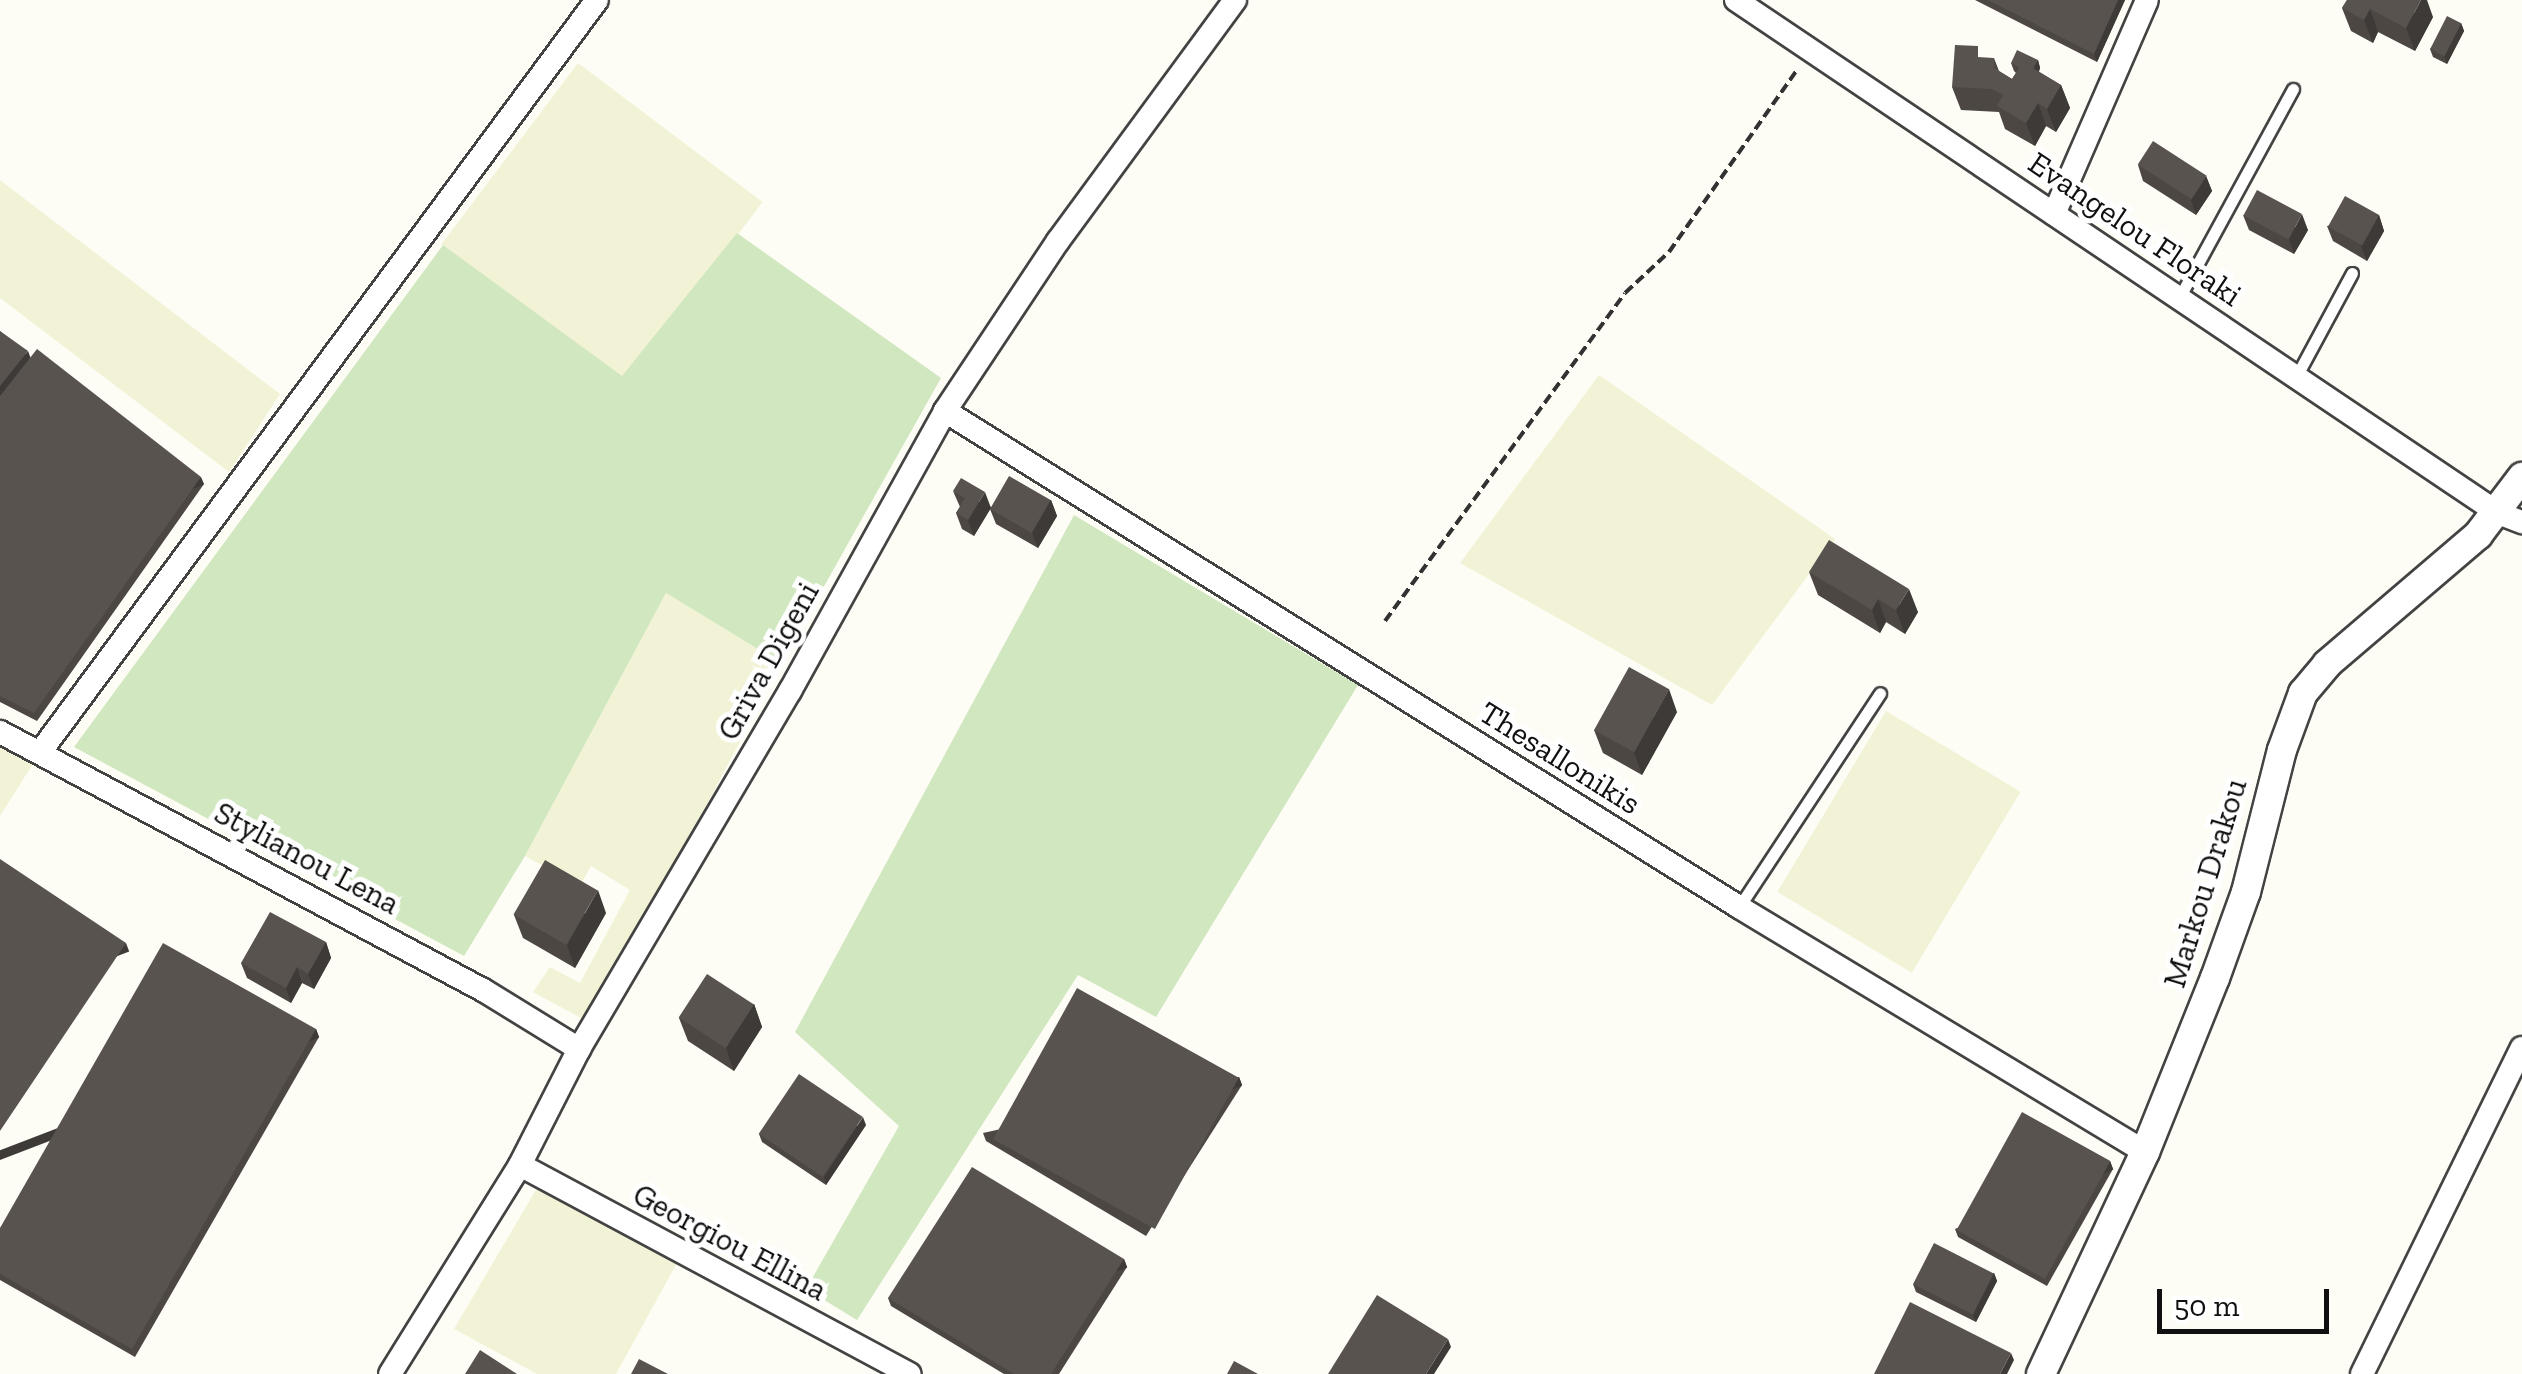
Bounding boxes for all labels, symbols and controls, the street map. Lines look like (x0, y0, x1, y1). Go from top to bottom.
street label: Evangelou Floraki (2021, 143, 2249, 315)
street label: Griva Digeni (709, 575, 827, 747)
street label: Thesallonikis (1472, 693, 1648, 823)
street label: Markou Drakou (2155, 774, 2255, 992)
street label: Stylianou Lena (208, 793, 406, 923)
street label: Georgiou Ellina (627, 1175, 833, 1309)
scale bar (2162, 1269, 2334, 1331)
text: 50 m (2174, 1288, 2239, 1324)

